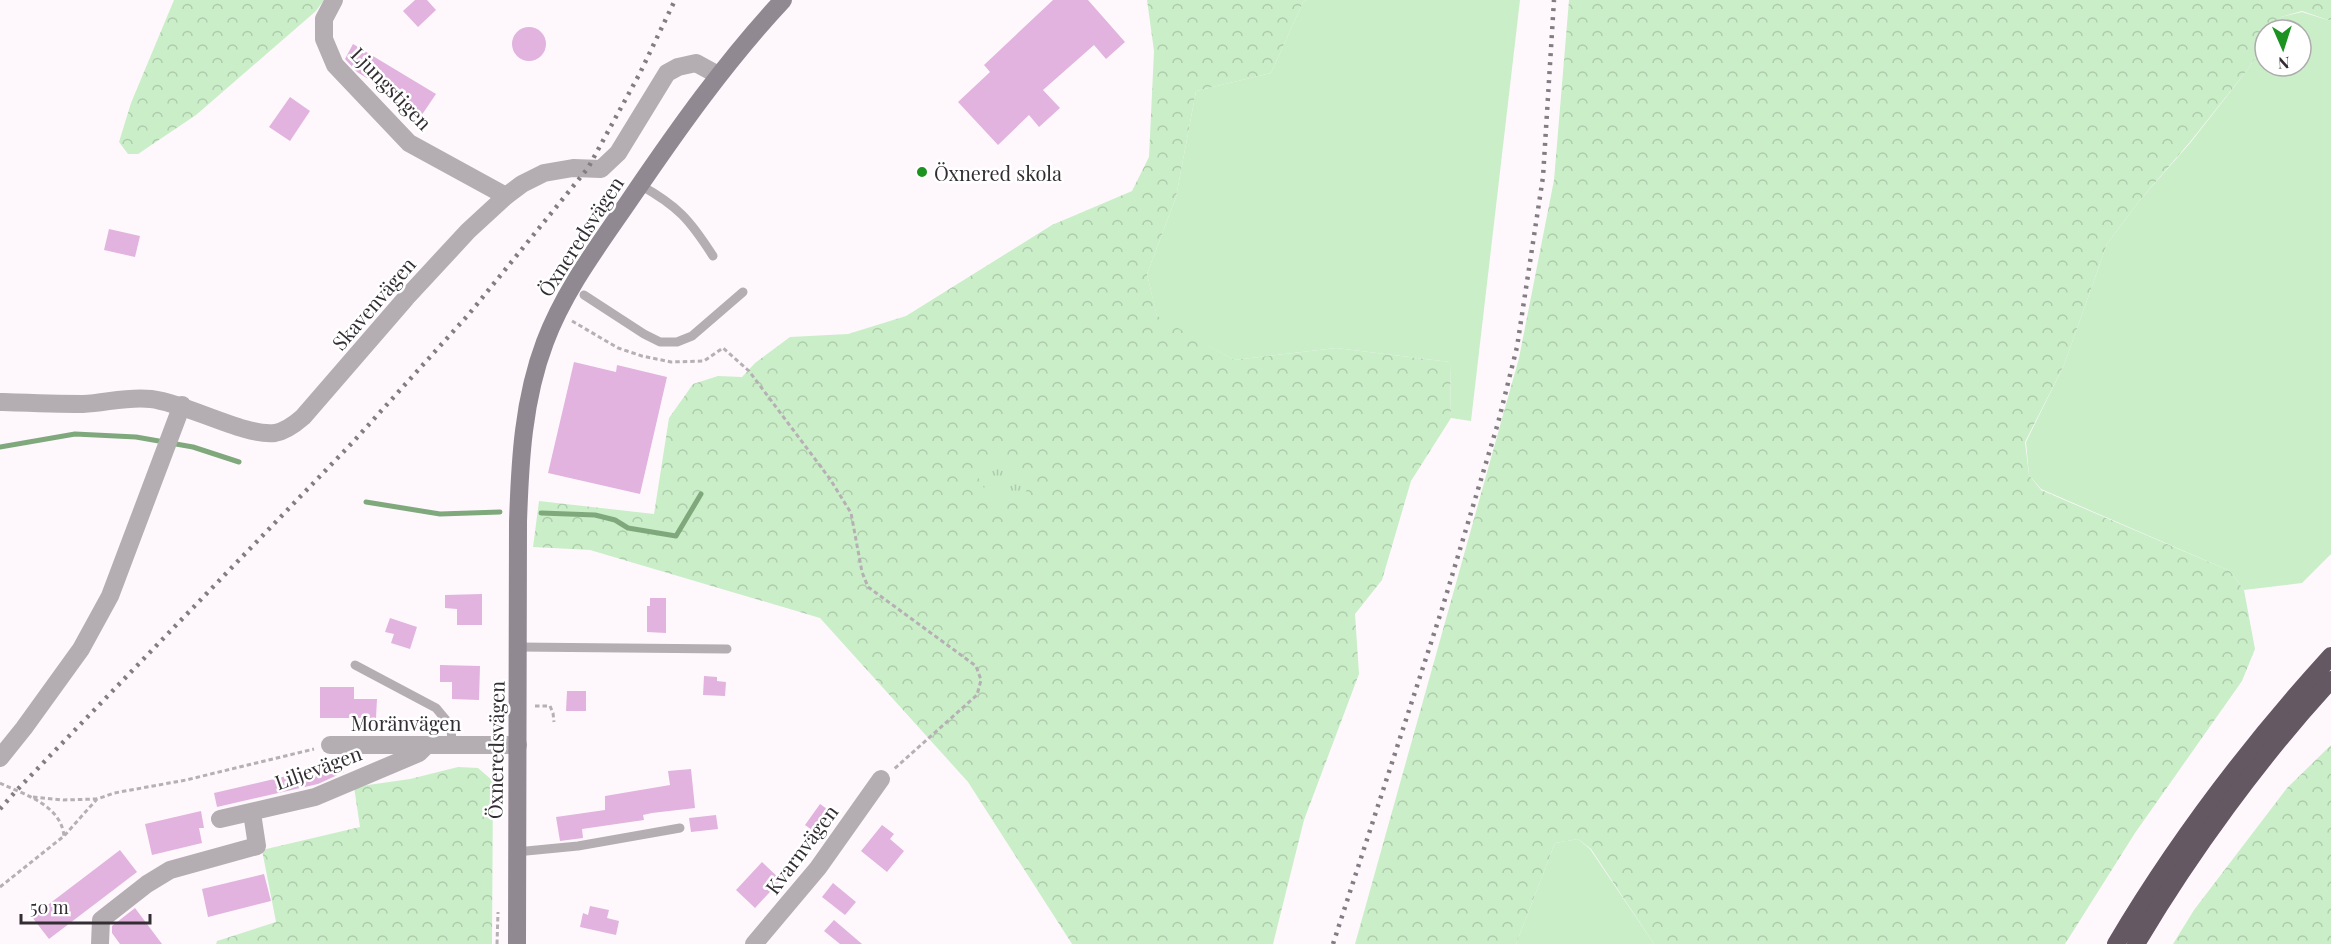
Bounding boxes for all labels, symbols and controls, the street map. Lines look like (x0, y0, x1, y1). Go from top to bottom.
north arrow (2253, 18, 2313, 78)
street label: Ljungstigen (346, 41, 438, 135)
text: N (2277, 53, 2290, 74)
place label: Öxnered skola (934, 159, 1062, 186)
marker: Öxnered skola (915, 165, 929, 179)
street label: Öxneredsvägen (531, 171, 629, 301)
street label: Skavenvägen (325, 251, 421, 355)
street label: Öxneredsvägen (480, 681, 510, 819)
street label: Moränvägen (351, 709, 461, 736)
street label: Liljevägen (271, 739, 365, 795)
street label: Kvarnvägen (758, 799, 844, 899)
scale bar (21, 887, 150, 925)
text: 50 m (30, 895, 69, 919)

